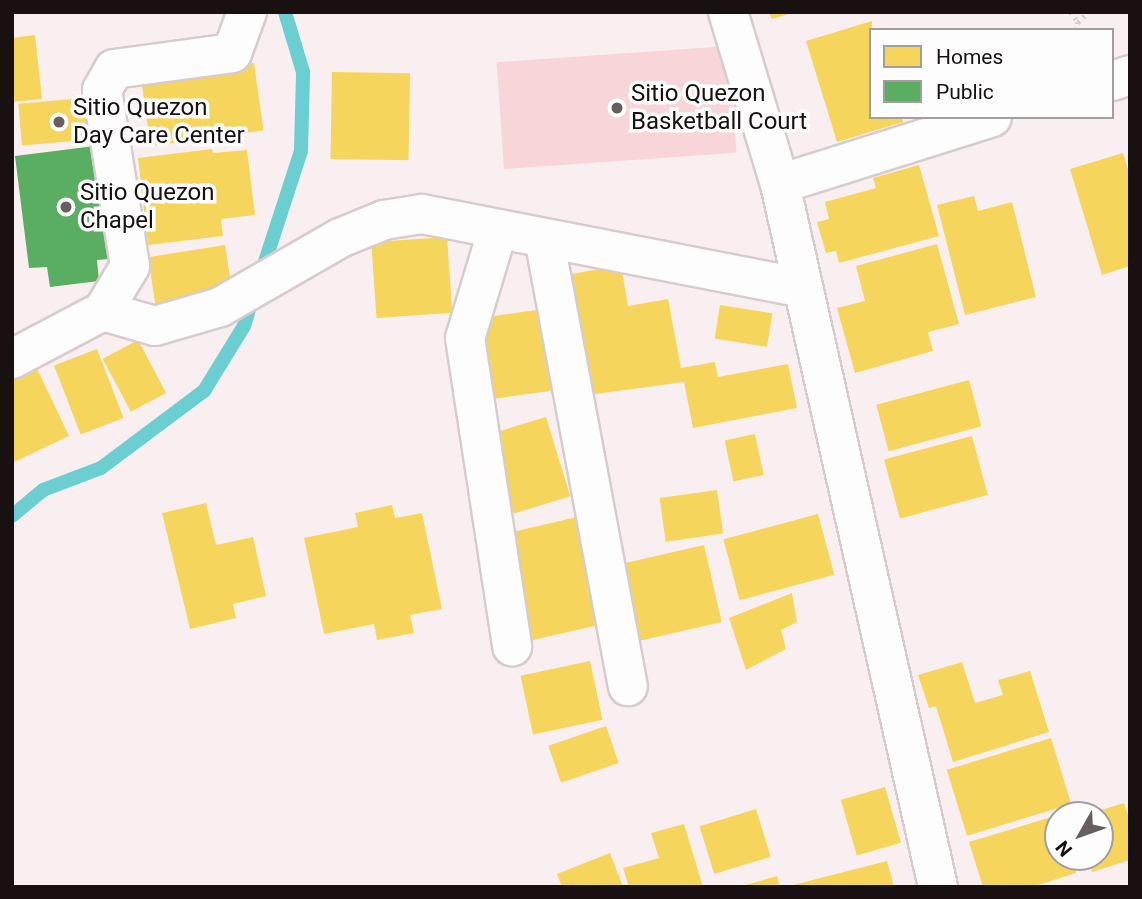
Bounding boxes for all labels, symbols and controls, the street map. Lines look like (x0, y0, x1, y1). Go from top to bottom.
legend (869, 28, 1114, 119)
text: Homes (936, 45, 1003, 69)
place label: Sitio Quezon Basketball Court (631, 80, 807, 136)
text: Public (936, 80, 994, 104)
place label: Sitio Quezon Day Care Center (73, 94, 245, 150)
marker: Sitio Quezon Basketball Court (609, 100, 625, 116)
marker: Sitio Quezon Day Care Center (51, 114, 67, 130)
place label: Sitio Quezon Chapel (80, 179, 215, 235)
marker: Sitio Quezon Chapel (58, 199, 74, 215)
north arrow (1044, 801, 1114, 871)
text: N (1051, 836, 1077, 861)

